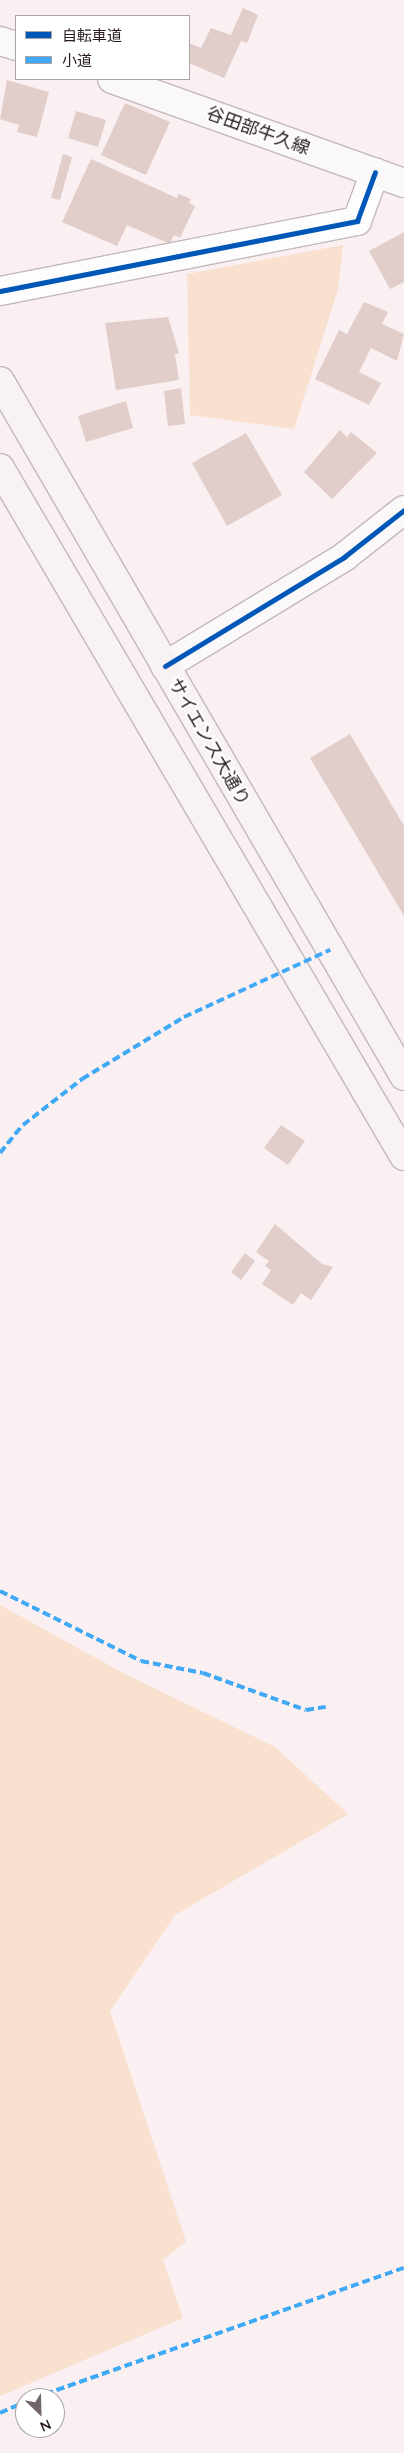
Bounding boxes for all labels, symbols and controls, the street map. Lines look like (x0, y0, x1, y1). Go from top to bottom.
legend (15, 15, 190, 80)
text: 自転車道 (62, 26, 122, 45)
text: 小道 (62, 51, 92, 70)
street label: 谷田部牛久線 (204, 102, 312, 160)
street label: サイエンス大通り (164, 674, 254, 810)
north arrow (15, 2388, 65, 2438)
text: N (37, 2415, 54, 2436)

